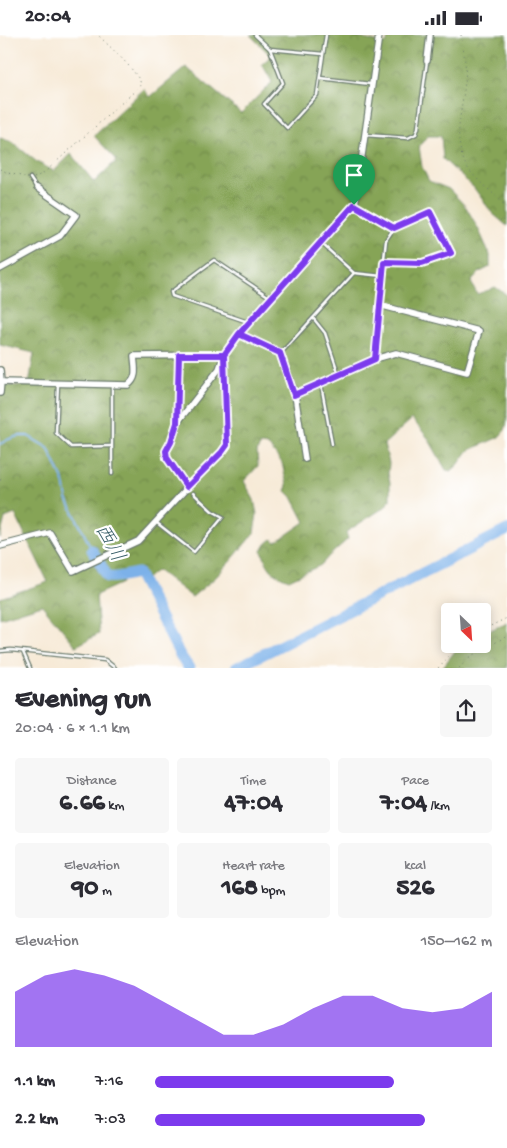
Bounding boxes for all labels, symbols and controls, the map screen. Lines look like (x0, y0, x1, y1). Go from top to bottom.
text: 20:04 (25, 6, 71, 29)
pin (333, 154, 375, 205)
icon: arrive (340, 161, 368, 189)
water label: 西川 (88, 520, 129, 567)
north arrow (441, 603, 491, 653)
map controls (441, 603, 491, 653)
text: Evening run (15, 684, 151, 717)
button: share (440, 685, 492, 737)
text: 20:04 · 6 × 1.1 km (15, 720, 130, 739)
text: Distance (67, 773, 117, 790)
text: Time (241, 773, 266, 790)
text: Pace (401, 773, 429, 790)
text: 6.66 (59, 790, 105, 819)
text: 47:04 (224, 790, 283, 819)
text: 7:04 (380, 790, 427, 819)
text: km (105, 798, 125, 815)
text: /km (427, 798, 450, 815)
text: Elevation (64, 858, 120, 875)
text: Heart rate (222, 858, 285, 875)
text: kcal (404, 858, 426, 875)
text: 90 (72, 875, 99, 904)
text: 168 (221, 875, 258, 904)
text: 526 (396, 875, 434, 904)
text: m (99, 883, 112, 900)
text: bpm (258, 883, 286, 900)
text: Elevation (15, 933, 79, 952)
text: 150–162 m (421, 933, 492, 952)
text: 1.1 km (15, 1073, 55, 1092)
text: 7:16 (95, 1073, 123, 1092)
text: 2.2 km (15, 1111, 58, 1130)
text: 7:03 (95, 1111, 126, 1130)

